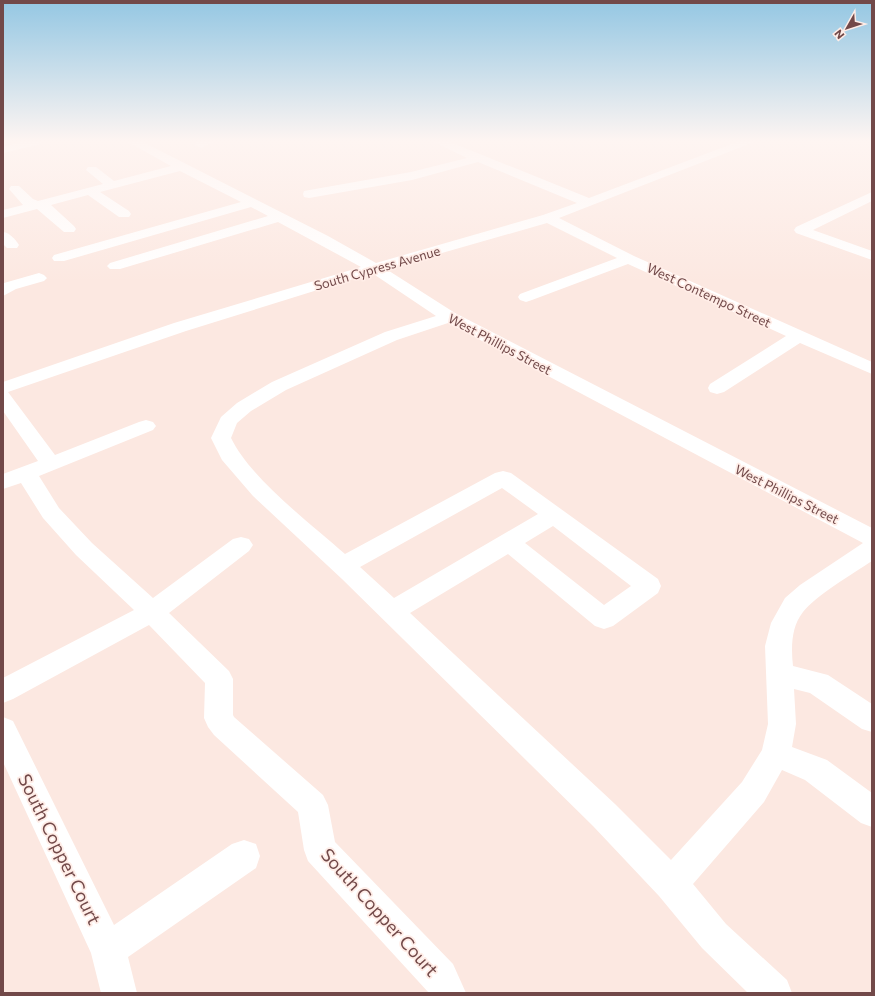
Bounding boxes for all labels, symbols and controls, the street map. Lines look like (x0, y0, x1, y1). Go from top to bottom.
north arrow (827, 8, 867, 48)
text: N (831, 27, 846, 42)
street label: South Cypress Avenue (312, 242, 442, 294)
street label: West Contempo Street (644, 259, 774, 331)
street label: West Phillips Street (446, 310, 554, 378)
street label: West Phillips Street (732, 461, 842, 527)
street label: South Copper Court (14, 770, 106, 928)
street label: South Copper Court (317, 843, 443, 981)

